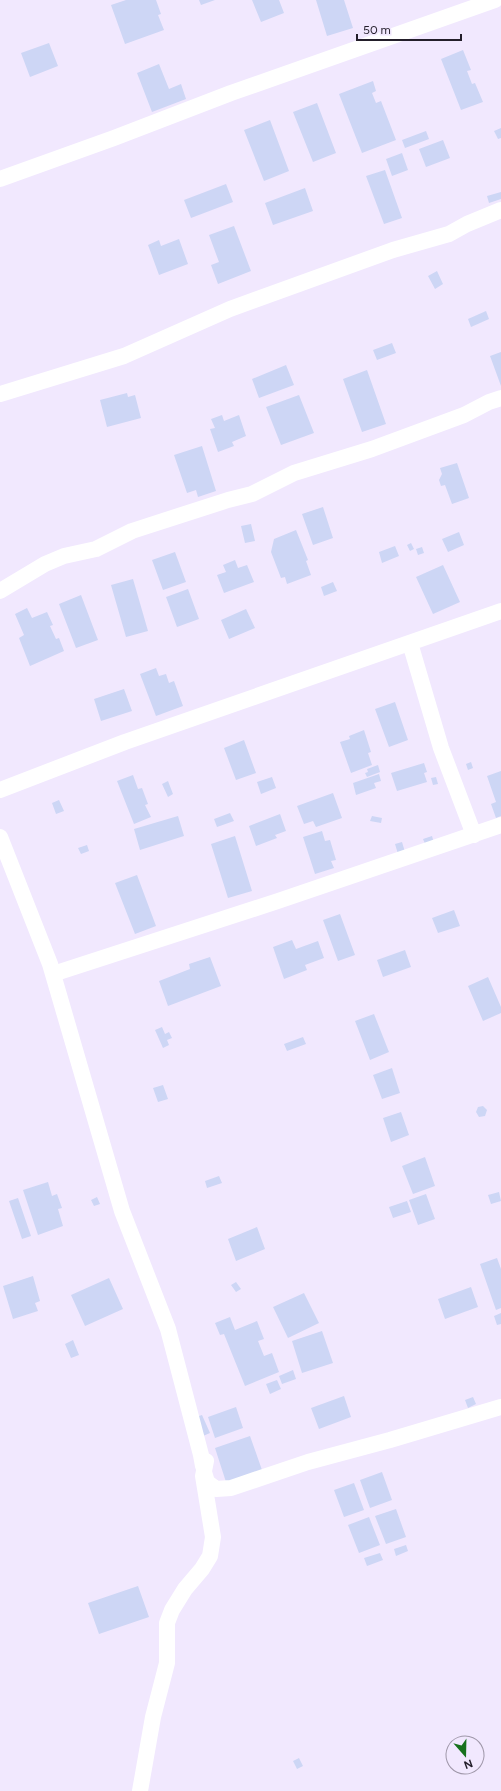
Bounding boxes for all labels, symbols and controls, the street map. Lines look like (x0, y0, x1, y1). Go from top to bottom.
scale bar (357, 16, 461, 42)
text: 50 m (363, 23, 391, 37)
north arrow (445, 1735, 485, 1775)
text: N (462, 1756, 474, 1771)

